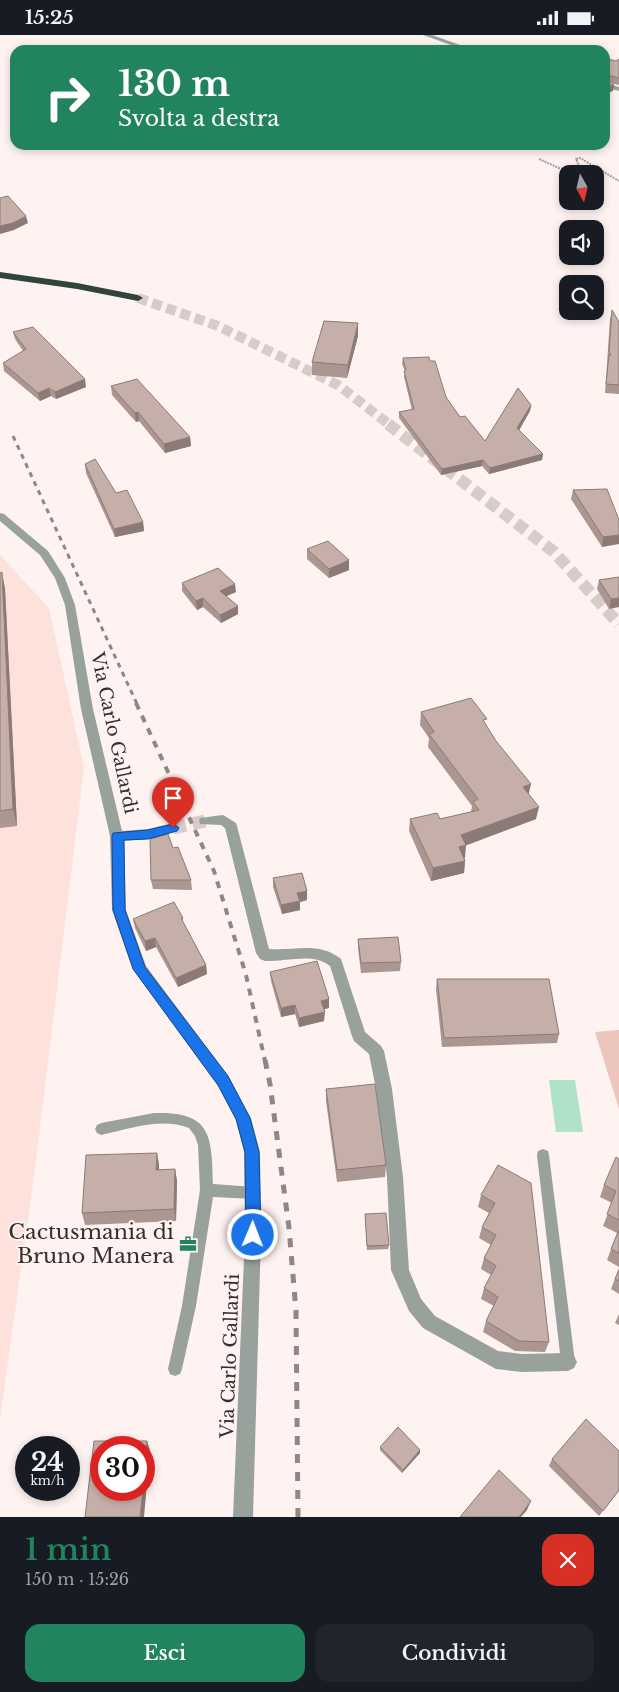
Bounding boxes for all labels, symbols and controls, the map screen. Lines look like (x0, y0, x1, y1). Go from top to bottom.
text: 15:25 (25, 6, 74, 29)
text: 130 m (118, 62, 230, 105)
icon: right (35, 65, 100, 130)
text: Svolta a destra (118, 105, 280, 132)
north arrow (559, 165, 604, 210)
map controls (559, 165, 604, 320)
button: sound (559, 220, 604, 265)
button: search (559, 275, 604, 320)
street label: Via Carlo Gallardi (86, 649, 142, 816)
pin (152, 777, 194, 828)
icon: arrive (159, 784, 187, 812)
position arrow (226, 1208, 278, 1260)
place label: Cactusmania di Bruno Manera (8, 1219, 174, 1269)
office icon: Cactusmania di Bruno Manera (178, 1234, 198, 1254)
street label: Via Carlo Gallardi (216, 1273, 244, 1440)
speed limit sign: 30 (90, 1436, 155, 1501)
text: 24 (31, 1447, 64, 1478)
text: km/h (30, 1473, 65, 1488)
text: 1 min (25, 1531, 111, 1568)
button: close (542, 1534, 594, 1586)
text: 150 m · 15:26 (25, 1569, 129, 1589)
button: Esci (25, 1624, 305, 1682)
button: Condividi (315, 1624, 594, 1682)

